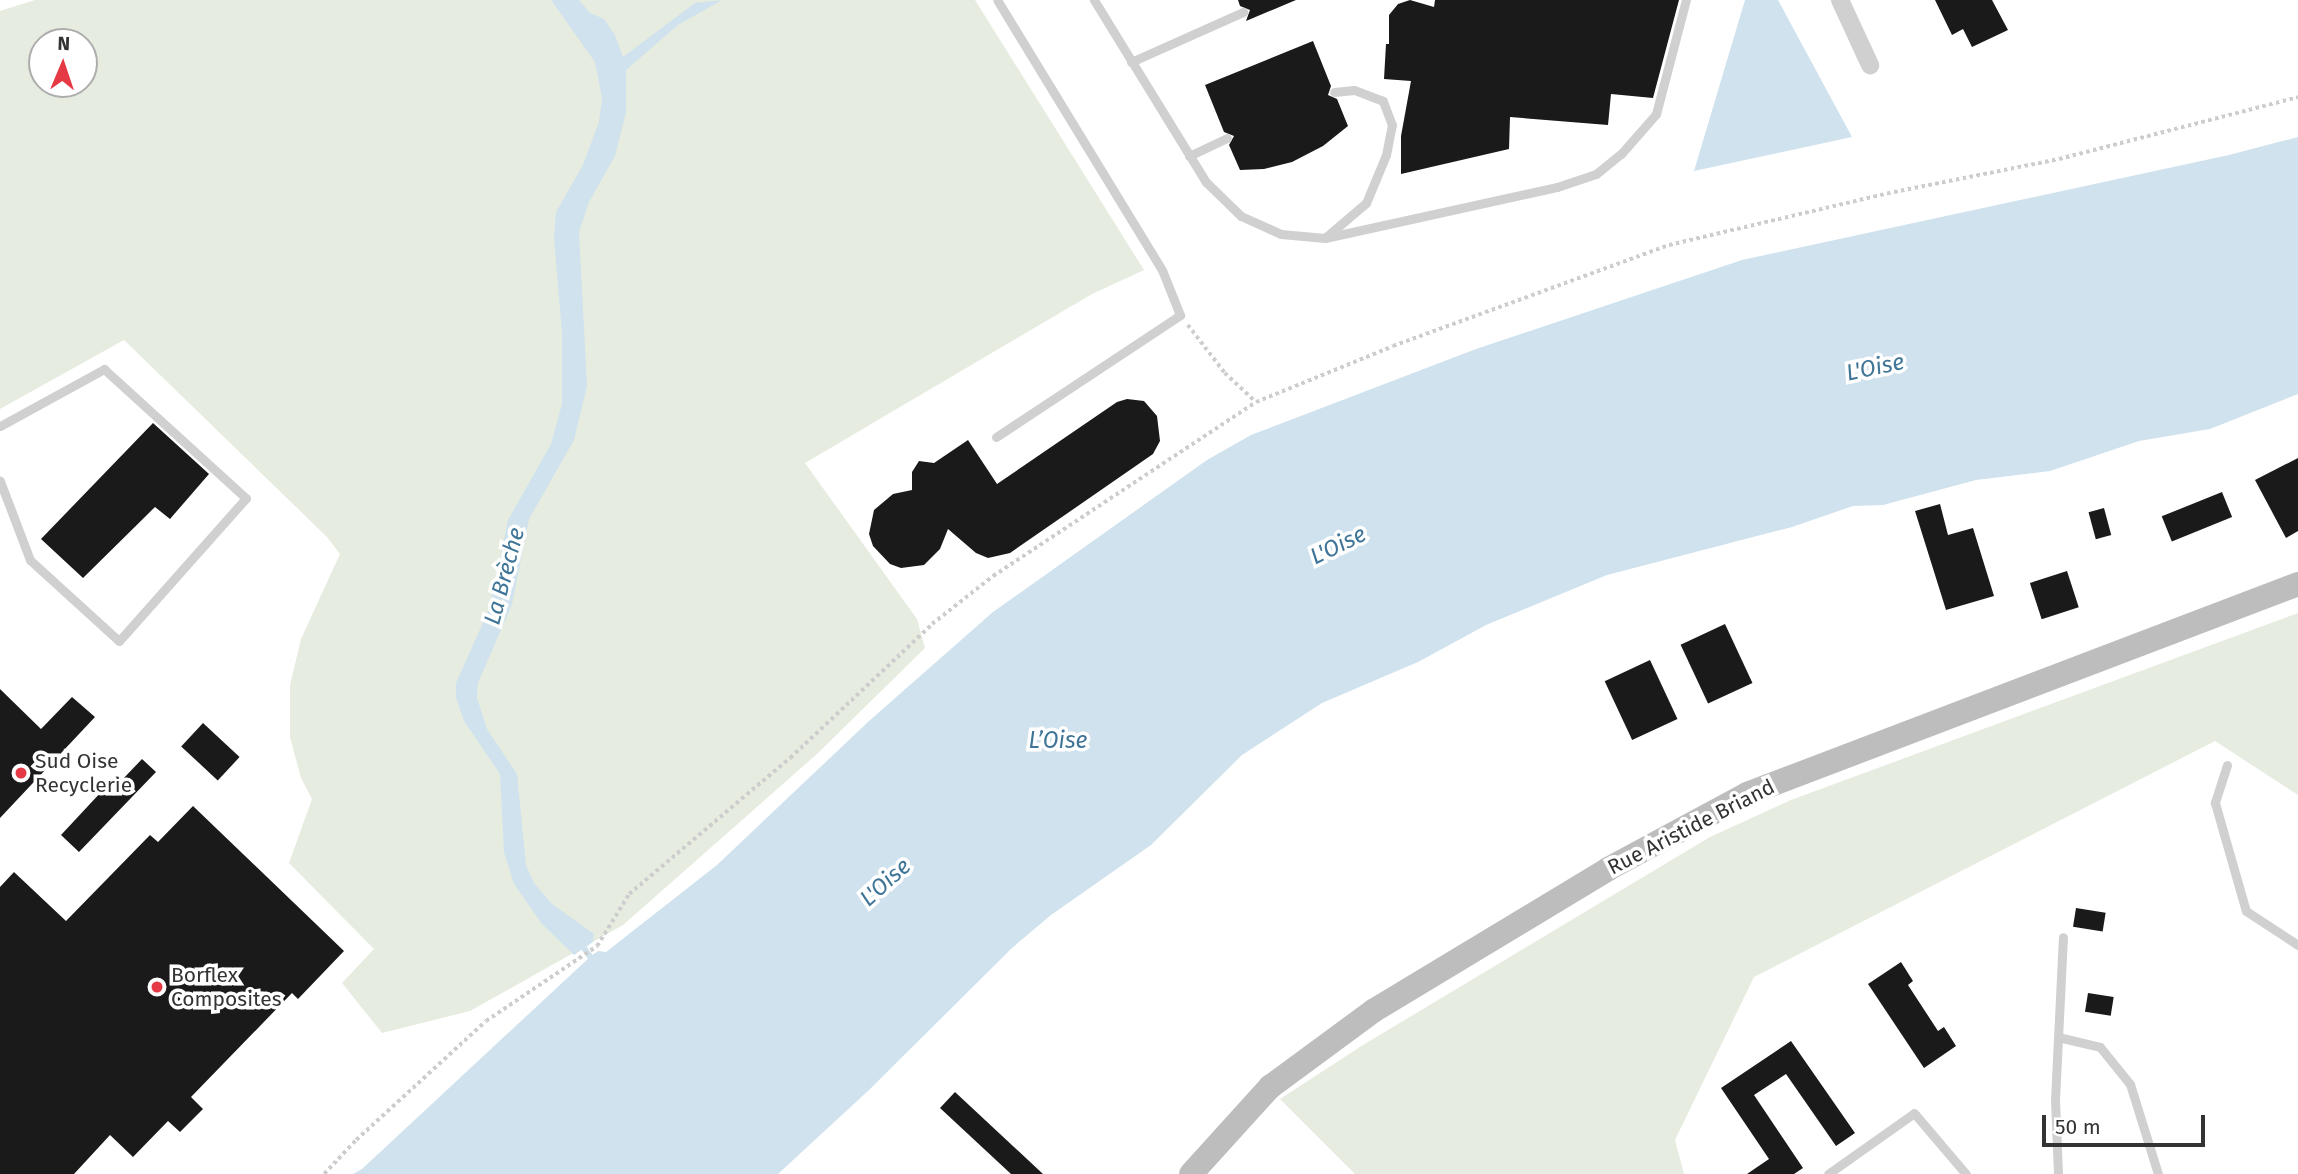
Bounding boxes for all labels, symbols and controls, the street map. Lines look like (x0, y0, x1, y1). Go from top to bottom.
north arrow (28, 28, 98, 98)
text: N (57, 32, 70, 55)
water label: L'Oise (1843, 347, 1907, 387)
water label: L'Oise (1306, 520, 1370, 570)
water label: La Brèche (478, 524, 530, 628)
water label: L’Oise (1029, 726, 1087, 754)
place label: Sud Oise Recyclerie (35, 748, 132, 798)
marker: Sud Oise Recyclerie (13, 765, 29, 781)
street label: Rue Aristide Briand (1603, 774, 1779, 880)
water label: L'Oise (854, 852, 916, 912)
place label: Borflex Composites (171, 962, 282, 1012)
marker: Borflex Composites (149, 979, 165, 995)
scale bar (2046, 1100, 2209, 1144)
text: 50 m (2055, 1114, 2101, 1140)

